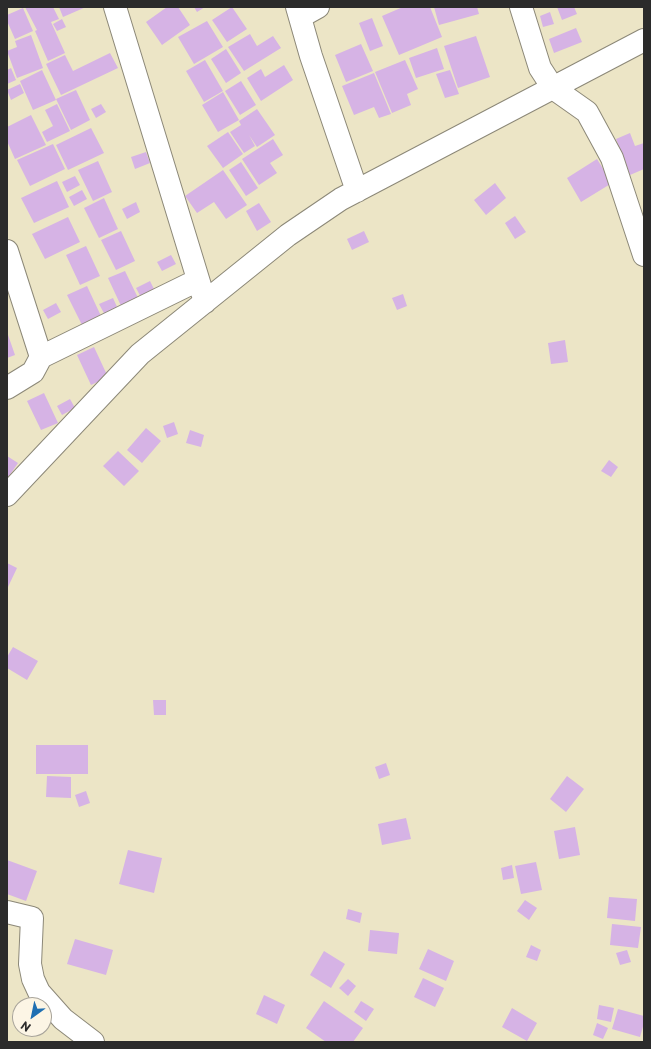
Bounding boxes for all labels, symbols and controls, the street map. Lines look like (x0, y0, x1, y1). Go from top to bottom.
north arrow (12, 997, 52, 1037)
text: N (17, 1017, 34, 1036)

